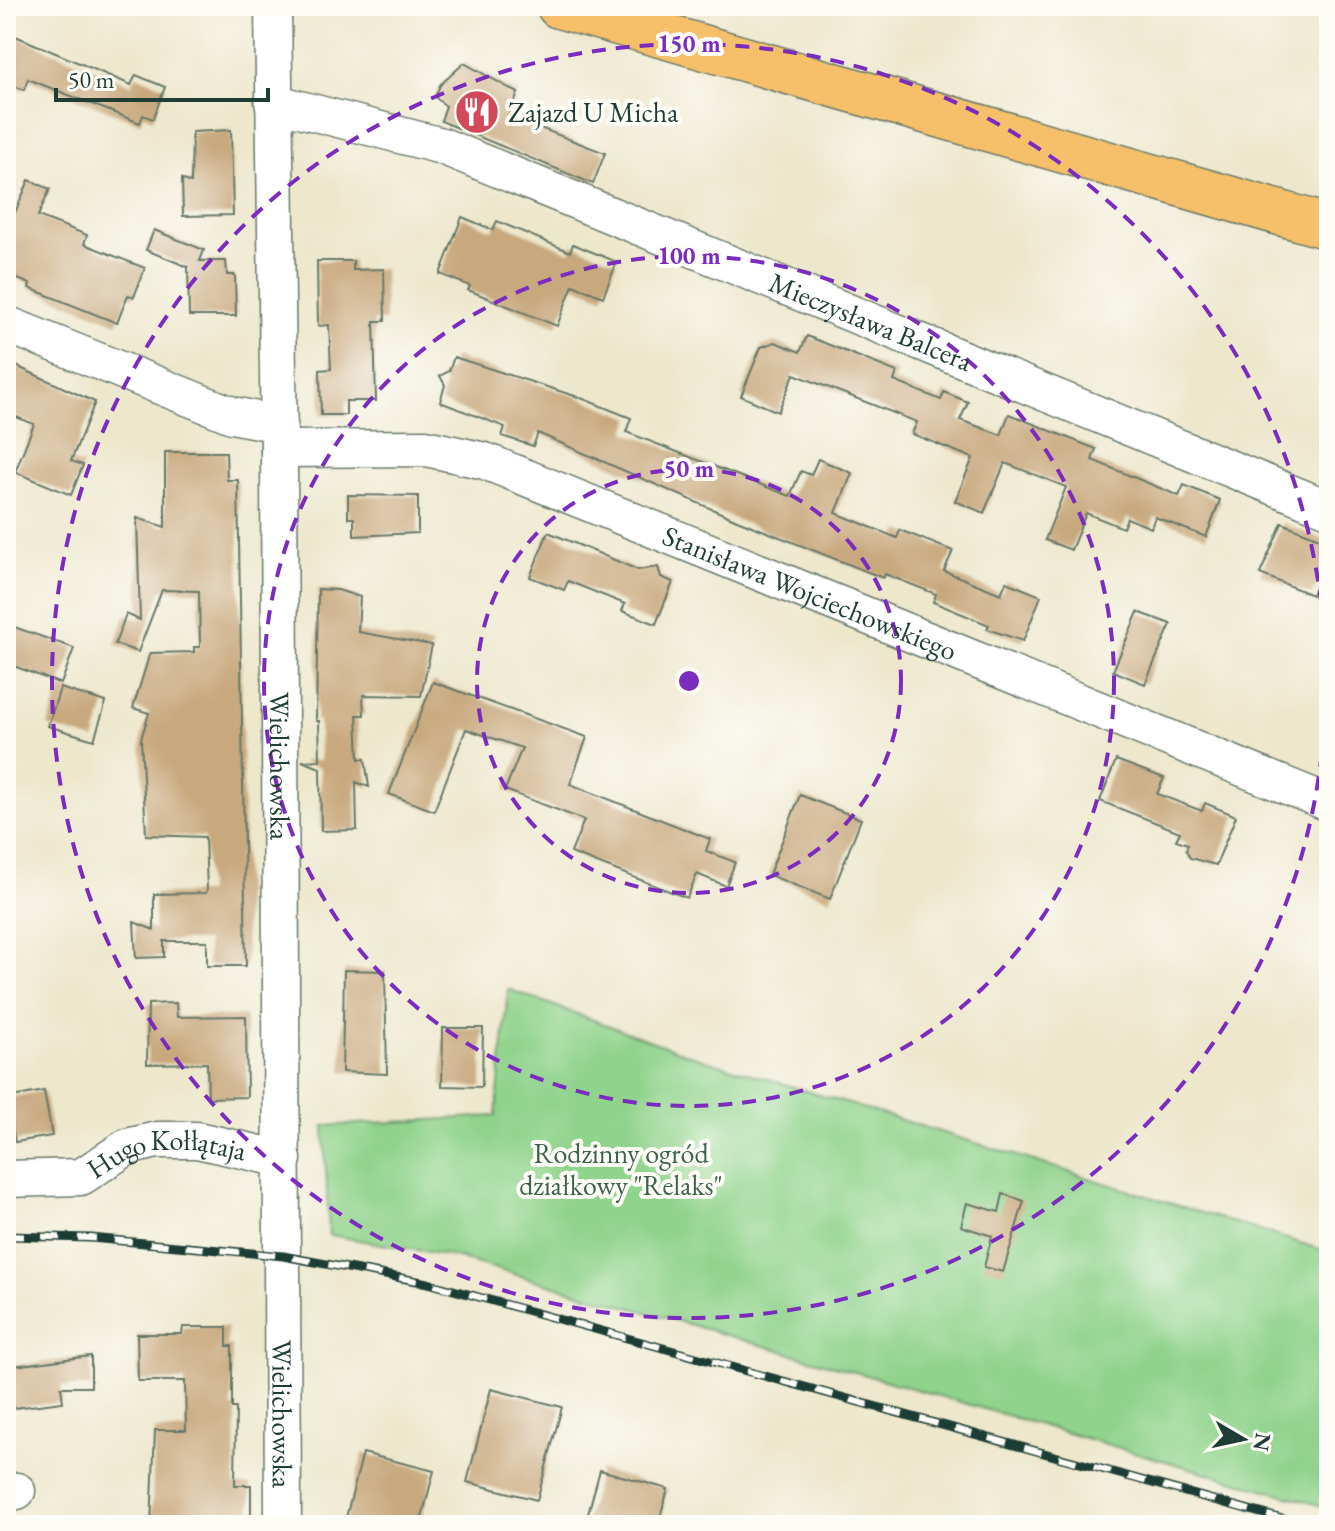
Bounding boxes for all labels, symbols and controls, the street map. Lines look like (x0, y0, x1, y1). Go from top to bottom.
text: 150 m (657, 28, 721, 59)
scale bar (56, 52, 268, 102)
text: 50 m (68, 64, 115, 95)
restaurant icon: Zajazd U Micha (453, 88, 501, 136)
place label: Zajazd U Micha (508, 94, 679, 130)
text: 100 m (657, 240, 721, 271)
street label: Mieczysława Balcera (764, 264, 978, 379)
text: 50 m (664, 453, 714, 484)
street label: Stanisława Wojciechowskiego (658, 517, 962, 668)
centre of rings (675, 667, 703, 695)
street label: Wielichowska (262, 692, 298, 841)
street label: Hugo Kołłątaja (80, 1122, 251, 1187)
park label: Rodzinny ogród działkowy "Relaks" (519, 1135, 723, 1203)
street label: Wielichowska (264, 1340, 301, 1489)
north arrow (1203, 1399, 1283, 1479)
text: N (1247, 1431, 1278, 1453)

